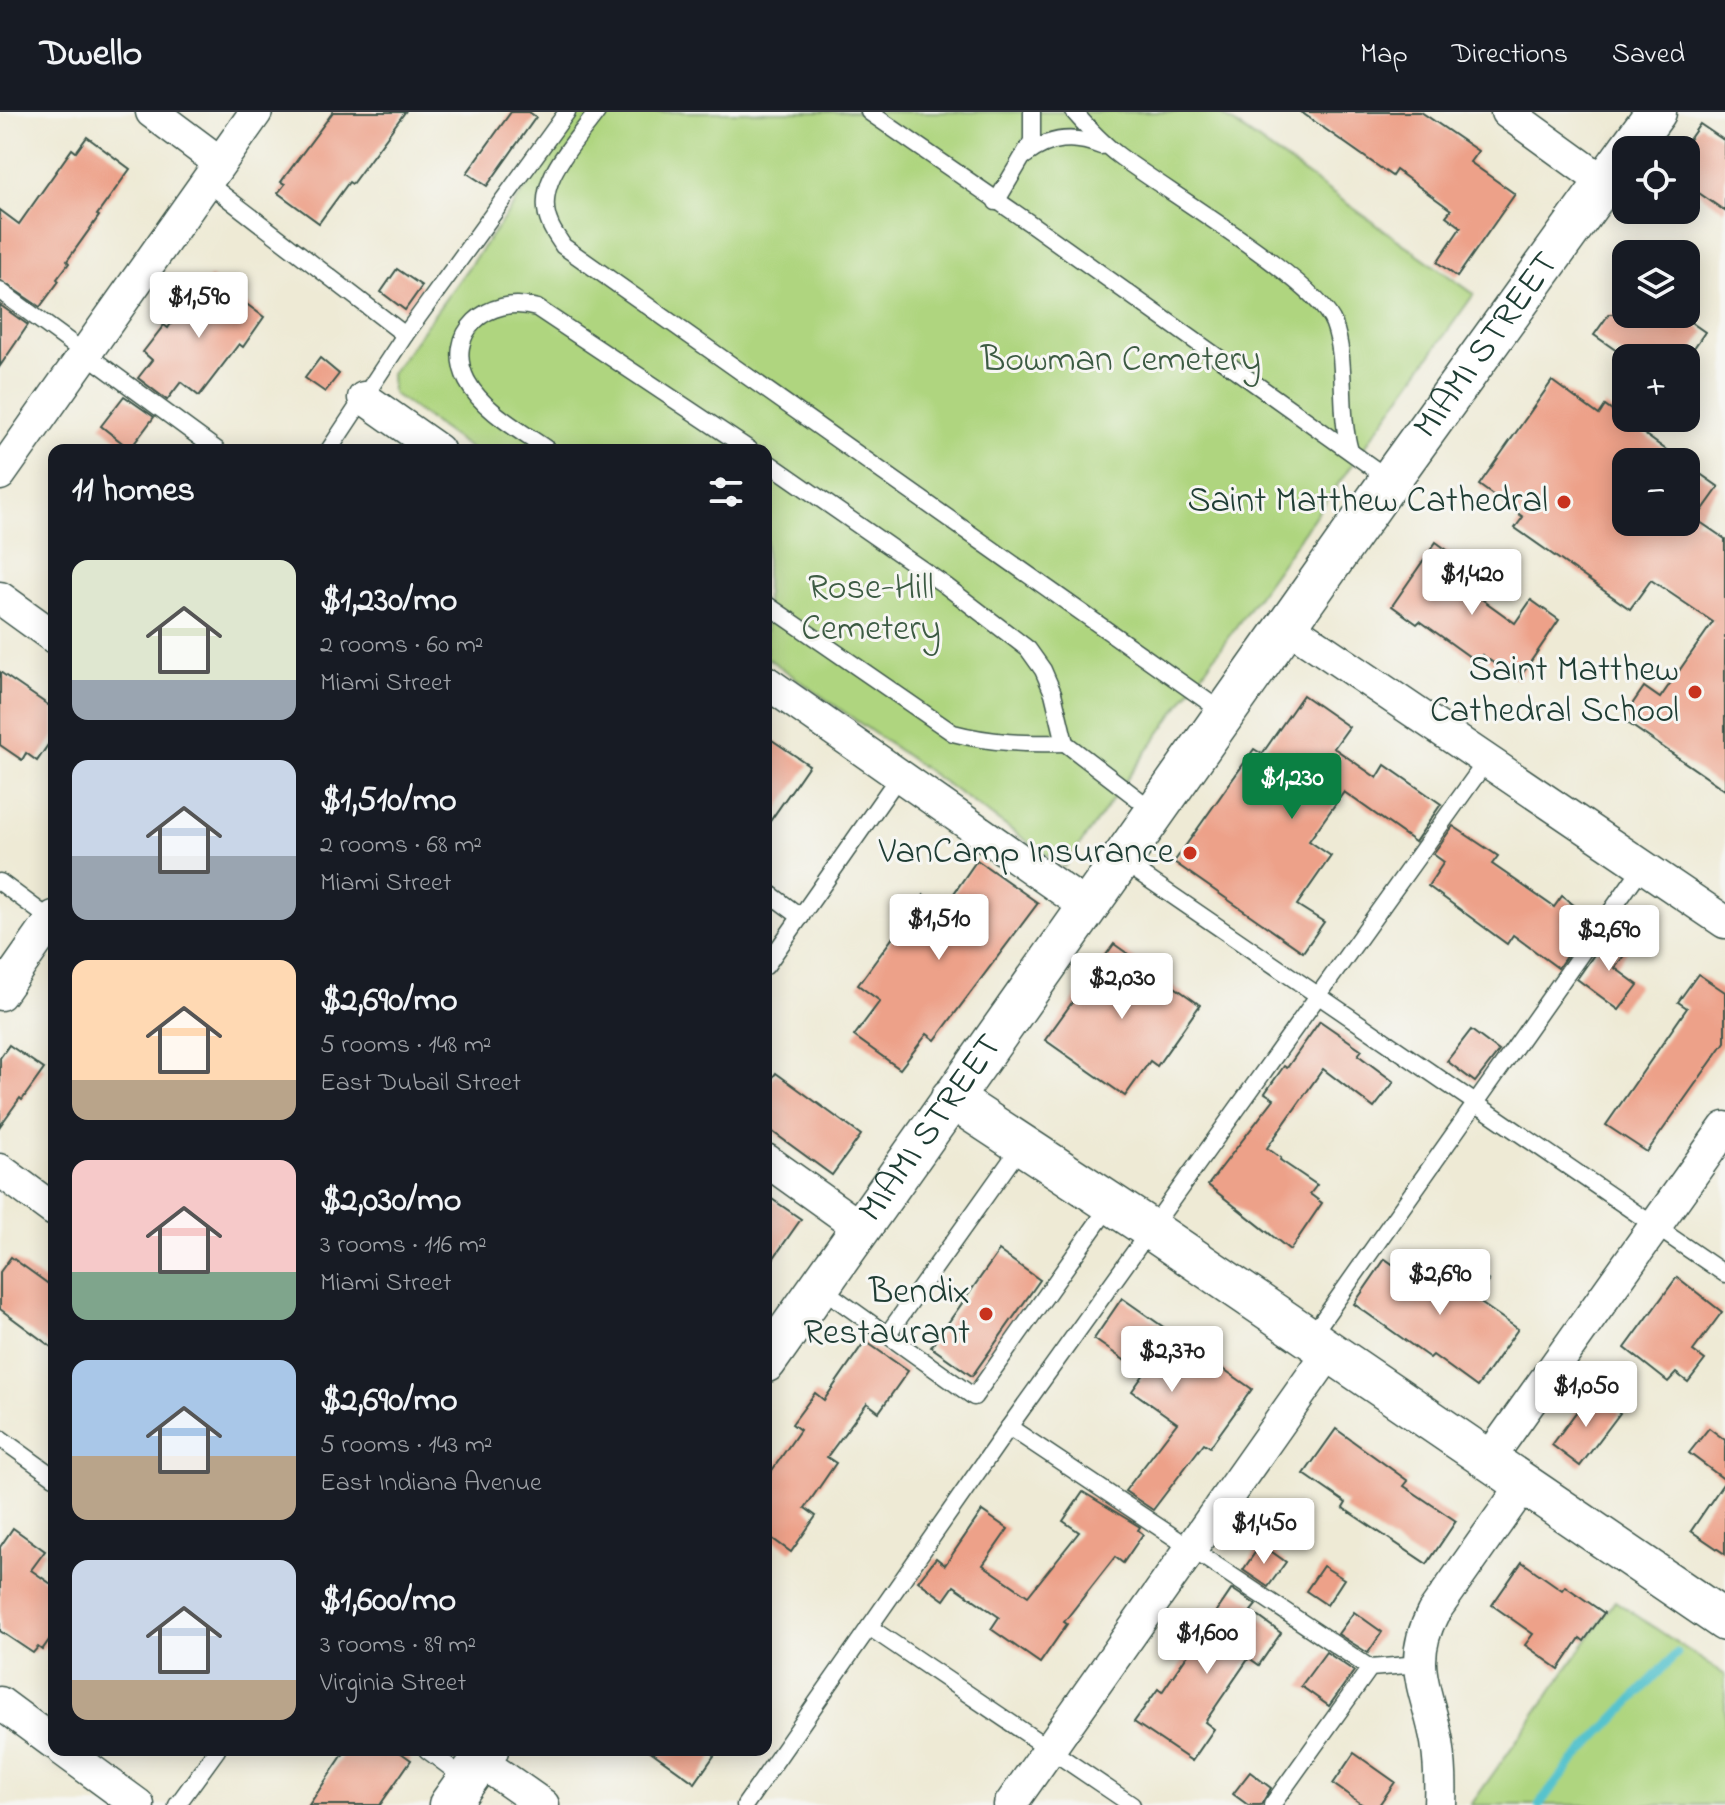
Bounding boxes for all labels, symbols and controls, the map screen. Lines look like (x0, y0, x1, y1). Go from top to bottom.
text: Dwello (40, 27, 142, 83)
text: Map (1360, 35, 1408, 76)
text: Directions (1452, 35, 1568, 76)
text: Saved (1612, 35, 1685, 76)
map controls (1612, 136, 1700, 536)
button: locate (1612, 136, 1700, 224)
button: layers (1612, 240, 1700, 328)
street label: MIAMI STREET (1401, 241, 1573, 450)
pin: $1,590 (134, 272, 264, 340)
text: $1,590 (168, 279, 230, 317)
park label: Bowman Cemetery (980, 335, 1261, 388)
button: + (1612, 344, 1700, 432)
button: − (1612, 448, 1700, 536)
text: 11 homes (72, 467, 195, 517)
icon: filters (704, 470, 748, 514)
place label: Saint Matthew Cathedral (1187, 476, 1548, 529)
marker: Saint Matthew Cathedral (1555, 493, 1573, 511)
pin: $1,420 (1407, 549, 1537, 617)
text: $1,420 (1440, 556, 1504, 594)
park label: Rose-Hill Cemetery (801, 563, 941, 657)
text: $1,230/mo (320, 577, 457, 627)
icon: home (136, 592, 232, 688)
text: 2 rooms · 60 m² (320, 627, 484, 665)
place label: Saint Matthew Cathedral School (1430, 645, 1679, 739)
text: Miami Street (320, 665, 451, 703)
marker: Saint Matthew Cathedral School (1686, 683, 1704, 701)
pin: $1,230 (1227, 753, 1357, 821)
text: $1,230 (1260, 760, 1324, 798)
text: $1,510/mo (320, 777, 457, 827)
icon: home (136, 792, 232, 888)
text: 2 rooms · 68 m² (320, 827, 482, 865)
place label: VanCamp Insurance (878, 827, 1175, 880)
marker: VanCamp Insurance (1181, 844, 1199, 862)
text: Miami Street (320, 865, 451, 903)
pin: $1,510 (874, 894, 1004, 962)
text: $1,510 (908, 901, 970, 939)
pin: $2,690 (1544, 905, 1674, 973)
text: $2,690 (1577, 912, 1641, 950)
pin: $2,030 (1057, 953, 1187, 1021)
text: $2,030 (1089, 960, 1155, 998)
text: $2,690/mo (320, 977, 458, 1027)
icon: home (136, 992, 232, 1088)
street label: MIAMI STREET (846, 1023, 1016, 1234)
text: 5 rooms · 148 m² (320, 1027, 492, 1065)
text: East Dubail Street (320, 1065, 521, 1103)
text: $2,030/mo (320, 1177, 461, 1227)
icon: home (136, 1192, 232, 1288)
text: 3 rooms · 116 m² (320, 1227, 487, 1265)
pin: $2,690 (1375, 1249, 1505, 1317)
text: $2,690 (1408, 1256, 1472, 1294)
text: Miami Street (320, 1265, 451, 1303)
place label: Bendix Restaurant (803, 1267, 970, 1361)
marker: Bendix Restaurant (977, 1305, 995, 1323)
pin: $2,370 (1107, 1326, 1237, 1394)
text: $2,370 (1139, 1333, 1205, 1371)
pin: $1,050 (1521, 1361, 1651, 1429)
text: $1,050 (1553, 1368, 1619, 1406)
text: $2,690/mo (320, 1377, 458, 1427)
icon: home (136, 1392, 232, 1488)
text: 5 rooms · 143 m² (320, 1427, 493, 1465)
text: East Indiana Avenue (320, 1465, 542, 1503)
pin: $1,450 (1199, 1498, 1329, 1566)
text: $1,450 (1231, 1505, 1297, 1543)
text: $1,600/mo (320, 1577, 456, 1627)
icon: home (136, 1592, 232, 1688)
pin: $1,600 (1142, 1608, 1272, 1676)
text: $1,600 (1176, 1615, 1238, 1653)
text: 3 rooms · 89 m² (320, 1627, 476, 1665)
text: Virginia Street (320, 1665, 466, 1703)

